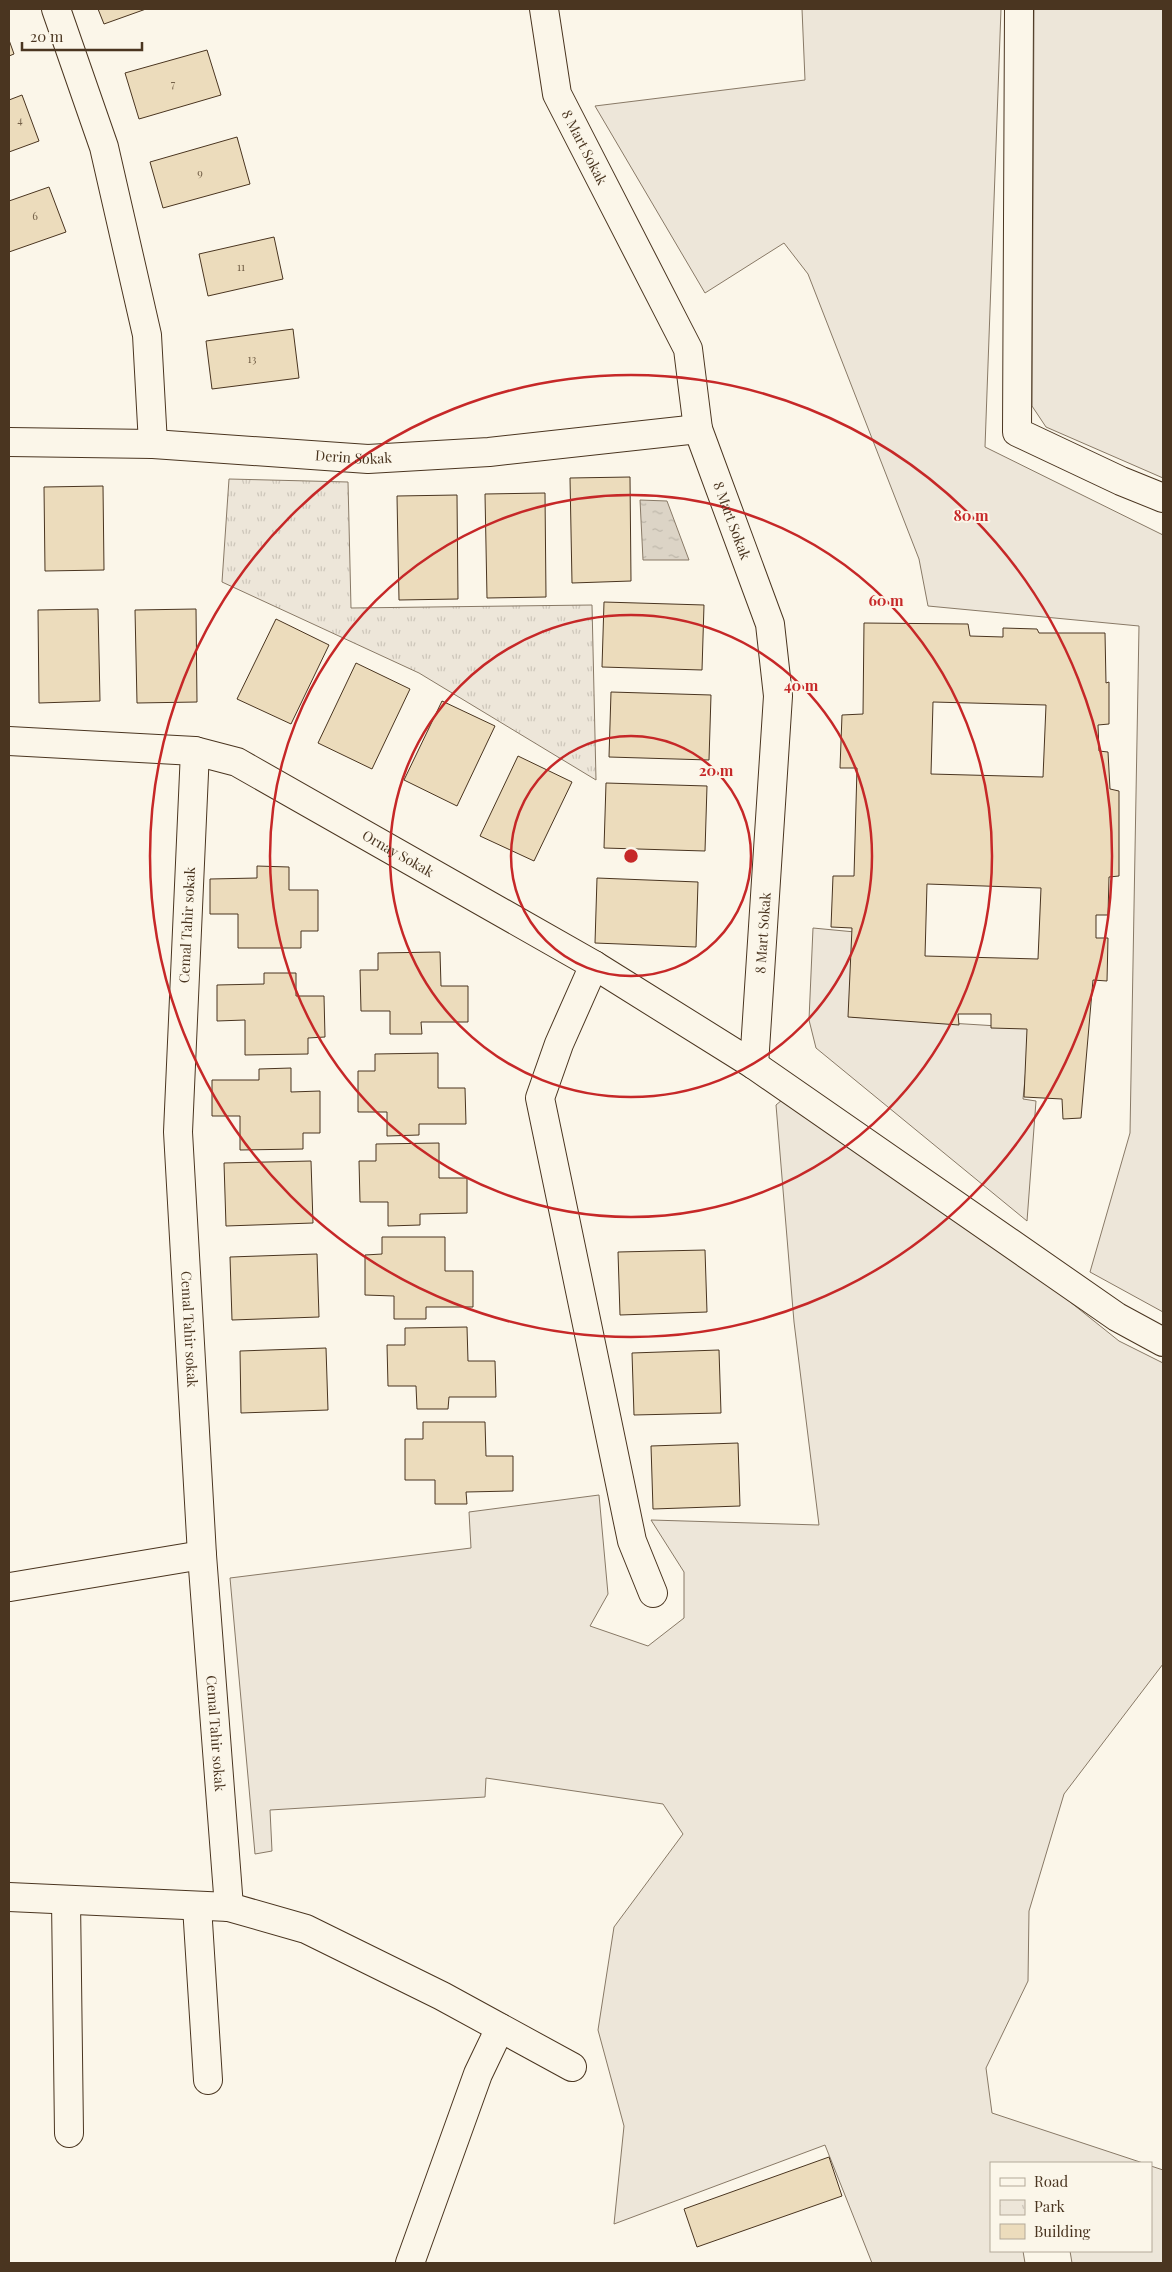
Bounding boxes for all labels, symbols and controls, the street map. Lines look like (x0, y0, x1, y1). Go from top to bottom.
scale bar (22, 20, 142, 52)
text: 20 m (30, 26, 64, 46)
house number: 7 (171, 76, 176, 91)
street label: 8 Mart Sokak (558, 106, 612, 188)
house number: 4 (17, 112, 23, 127)
house number: 9 (197, 165, 203, 180)
house number: 6 (32, 208, 38, 223)
house number: 11 (237, 259, 245, 274)
house number: 13 (248, 351, 256, 366)
street label: Derin Sokak (315, 445, 393, 468)
street label: 8 Mart Sokak (709, 479, 755, 562)
text: 80 m (953, 505, 989, 525)
text: 60 m (868, 590, 904, 610)
text: 40 m (784, 675, 819, 695)
text: 20 m (699, 760, 734, 780)
street label: Ornay Sokak (359, 825, 438, 881)
centre of rings (622, 847, 640, 865)
street label: Cemal Tahir sokak (174, 866, 199, 984)
street label: 8 Mart Sokak (750, 891, 775, 974)
street label: Cemal Tahir sokak (177, 1271, 202, 1388)
street label: Cemal Tahir sokak (202, 1674, 230, 1793)
legend (990, 2162, 1152, 2252)
text: Road (1034, 2171, 1068, 2191)
text: Park (1034, 2196, 1066, 2216)
text: Building (1034, 2221, 1091, 2241)

